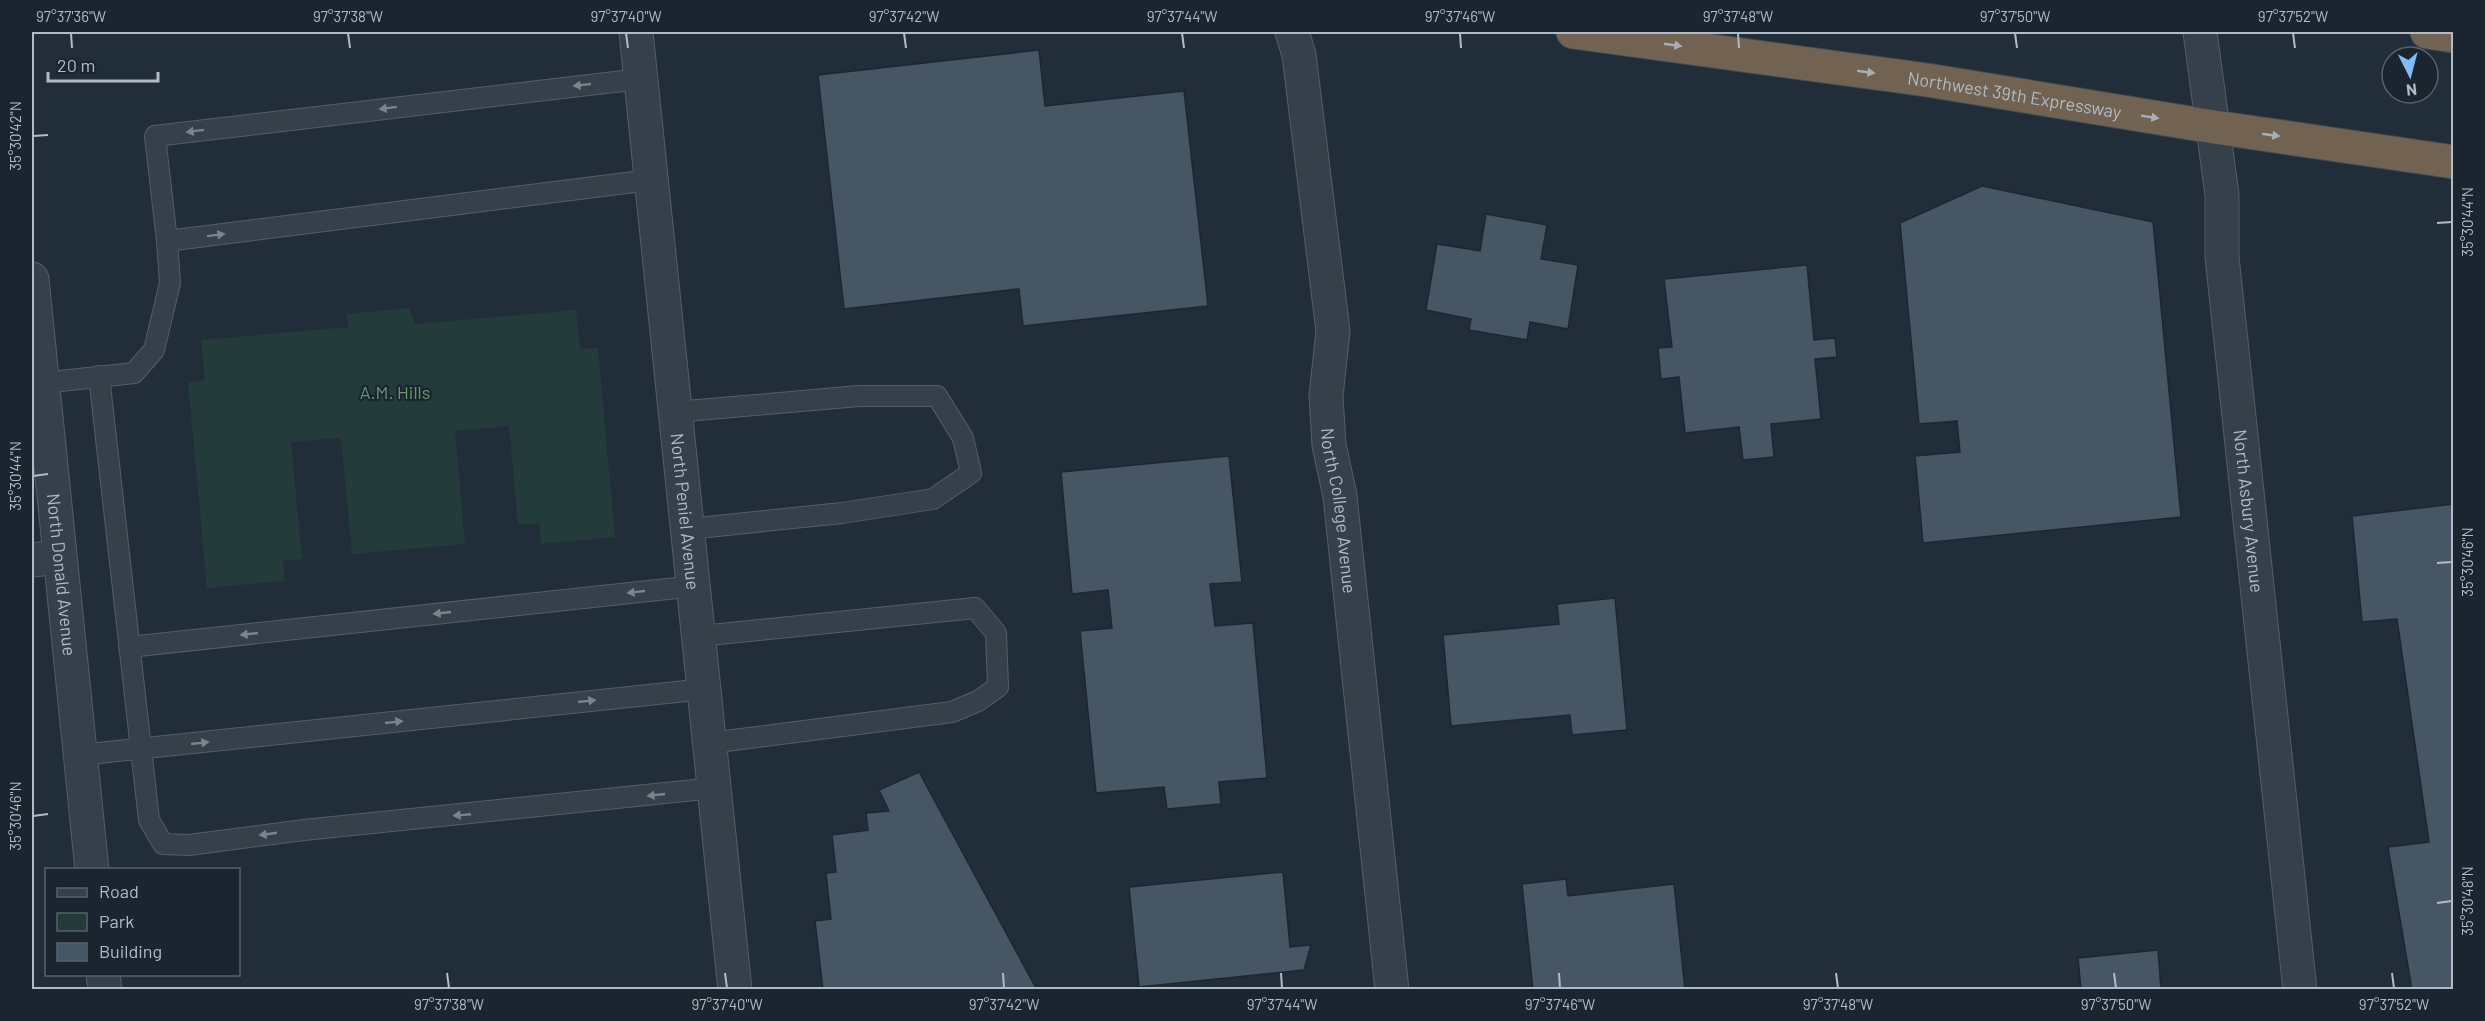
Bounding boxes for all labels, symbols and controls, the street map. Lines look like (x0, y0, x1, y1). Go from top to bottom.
text: 97°37'36"W (36, 7, 106, 25)
text: 97°37'38"W (313, 7, 383, 25)
text: 97°37'40"W (590, 7, 662, 25)
text: 97°37'42"W (869, 7, 939, 25)
text: 97°37'44"W (1147, 7, 1217, 25)
text: 97°37'46"W (1425, 7, 1495, 25)
text: 97°37'48"W (1703, 7, 1773, 25)
text: 97°37'50"W (1980, 7, 2050, 25)
text: 97°37'52"W (2258, 7, 2328, 25)
one-way arrow (1663, 41, 1682, 50)
scale bar (48, 45, 158, 83)
north arrow (2380, 45, 2440, 105)
text: 20 m (57, 54, 95, 76)
street label: Northwest 39th Expressway (1906, 66, 2123, 123)
one-way arrow (1856, 67, 1875, 77)
one-way arrow (572, 80, 591, 90)
text: N (2405, 80, 2418, 100)
text: 35°30'42"N (6, 101, 24, 171)
one-way arrow (379, 103, 398, 112)
one-way arrow (2141, 112, 2160, 121)
one-way arrow (185, 127, 204, 136)
one-way arrow (2262, 131, 2281, 140)
text: 35°30'44"N (2458, 187, 2476, 257)
one-way arrow (207, 230, 226, 239)
park label: A.M. Hills (360, 381, 430, 403)
street label: North College Avenue (1317, 427, 1361, 595)
street label: North Asbury Avenue (2229, 428, 2269, 594)
street label: North Peniel Avenue (667, 432, 705, 591)
text: 35°30'44"N (6, 441, 24, 511)
street label: North Donald Avenue (43, 492, 81, 657)
text: 35°30'46"N (2458, 527, 2476, 597)
one-way arrow (627, 588, 646, 597)
one-way arrow (433, 609, 452, 618)
one-way arrow (239, 630, 258, 639)
one-way arrow (578, 697, 597, 706)
one-way arrow (384, 717, 403, 727)
one-way arrow (190, 738, 209, 748)
text: 35°30'46"N (6, 781, 24, 851)
one-way arrow (647, 790, 666, 800)
one-way arrow (453, 810, 472, 820)
one-way arrow (259, 830, 278, 839)
text: 35°30'48"N (2458, 866, 2476, 936)
legend (45, 868, 240, 976)
text: Road (99, 880, 139, 902)
text: Park (99, 910, 134, 932)
text: Building (99, 940, 162, 962)
text: 97°37'38"W (414, 995, 484, 1013)
text: 97°37'40"W (691, 995, 763, 1013)
text: 97°37'42"W (969, 995, 1039, 1013)
text: 97°37'44"W (1247, 995, 1317, 1013)
text: 97°37'46"W (1525, 995, 1595, 1013)
text: 97°37'48"W (1803, 995, 1873, 1013)
text: 97°37'50"W (2081, 995, 2151, 1013)
text: 97°37'52"W (2359, 995, 2429, 1013)

